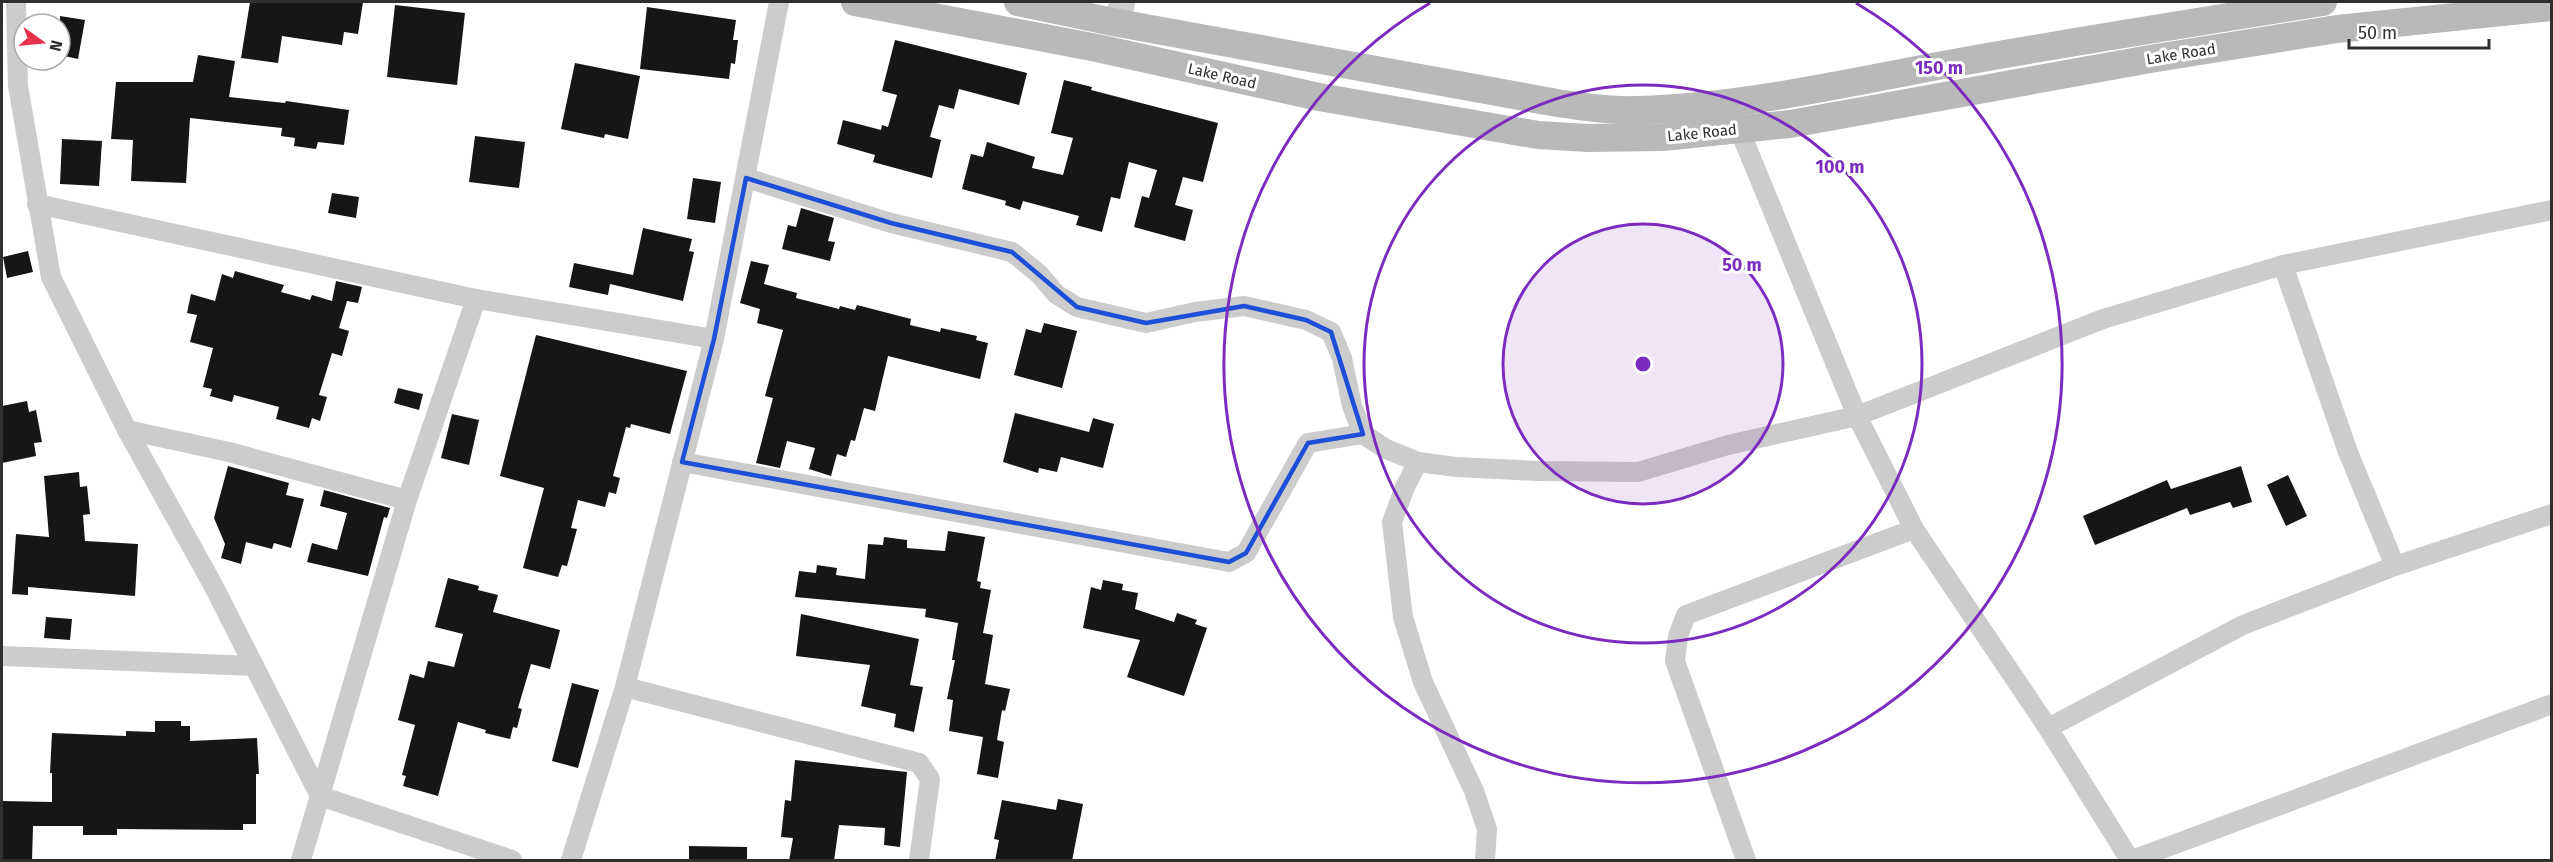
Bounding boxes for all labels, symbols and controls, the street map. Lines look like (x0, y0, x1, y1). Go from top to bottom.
north arrow (12, 12, 72, 72)
scale bar (2349, 12, 2488, 50)
text: 50 m (2358, 22, 2397, 44)
text: N (45, 38, 67, 53)
street label: Lake Road (2145, 40, 2217, 68)
text: 150 m (1915, 57, 1963, 79)
street label: Lake Road (1186, 59, 1258, 93)
street label: Lake Road (1666, 120, 1738, 146)
text: 100 m (1816, 156, 1864, 178)
text: 50 m (1722, 254, 1762, 276)
centre of rings (1633, 354, 1653, 374)

